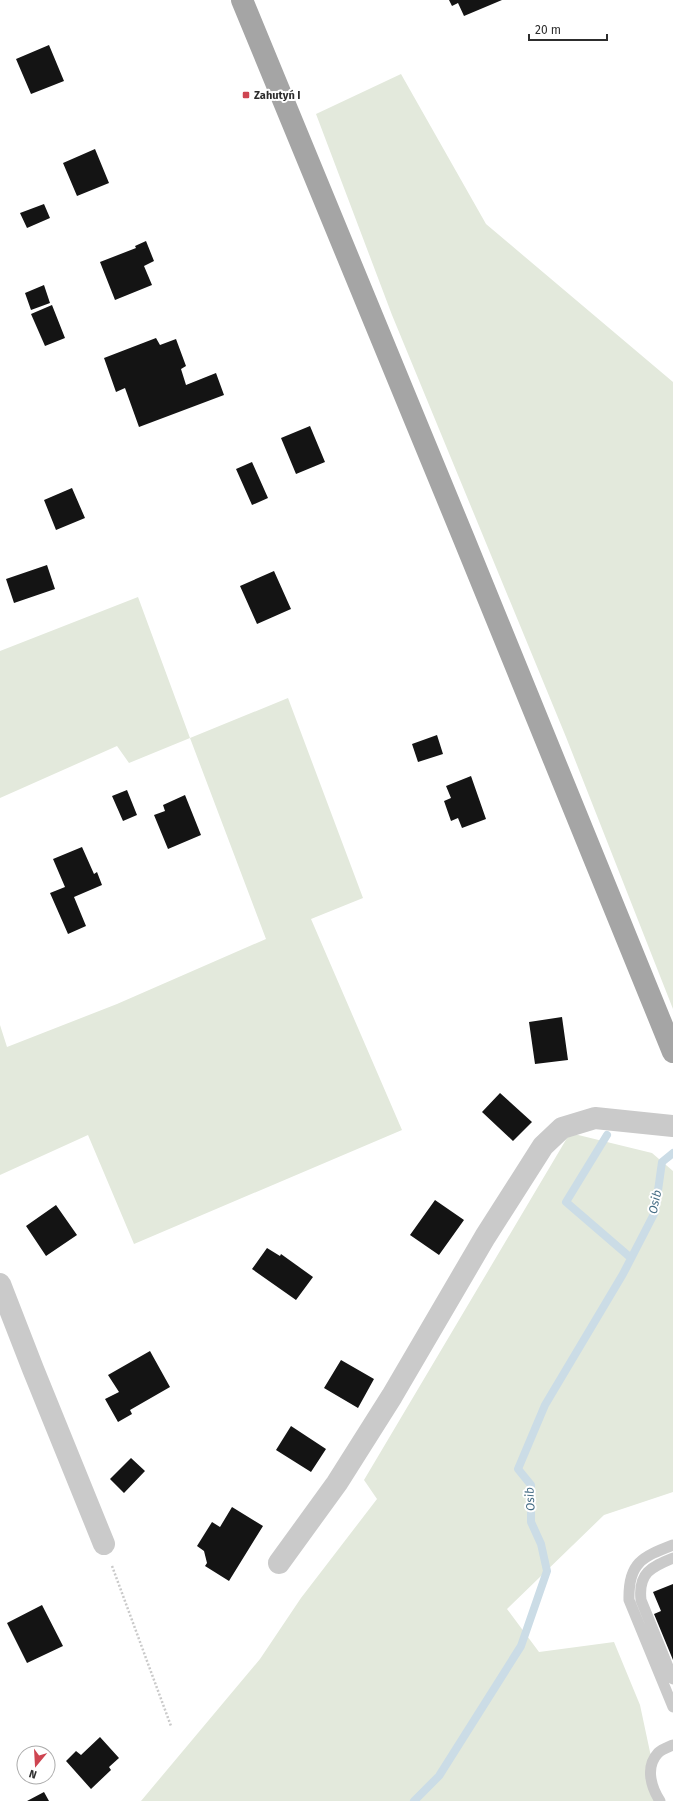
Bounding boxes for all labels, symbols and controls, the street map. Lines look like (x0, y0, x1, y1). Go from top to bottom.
scale bar (529, 16, 607, 42)
text: 20 m (535, 23, 561, 37)
place label: Zahutyń I (254, 89, 301, 102)
marker: Zahutyń I (241, 90, 251, 100)
water label: Osib (646, 1189, 664, 1215)
water label: Osib (522, 1486, 538, 1511)
north arrow (16, 1745, 56, 1785)
text: N (28, 1767, 39, 1781)

